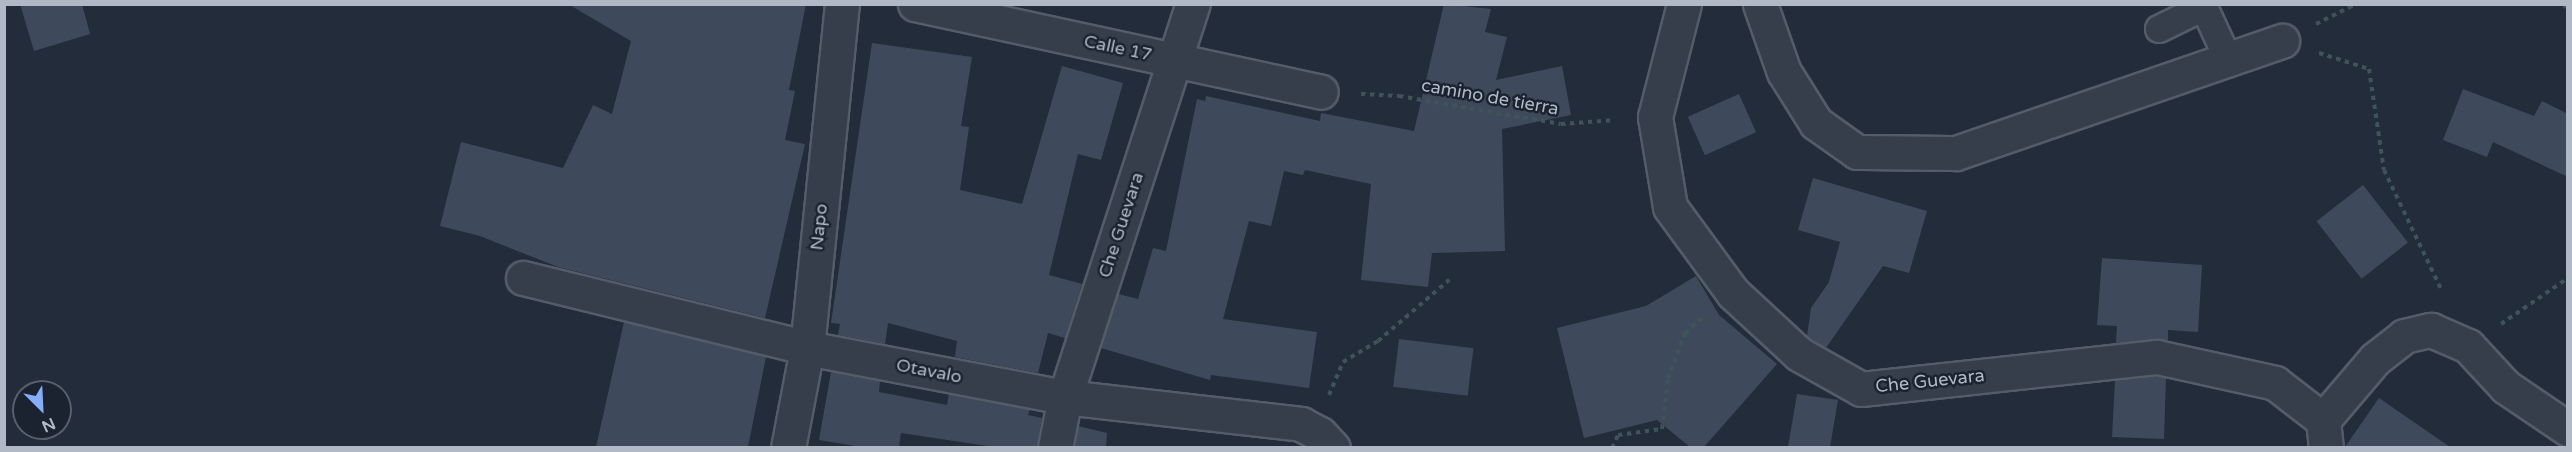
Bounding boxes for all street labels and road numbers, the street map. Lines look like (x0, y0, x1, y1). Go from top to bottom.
street label: Calle 17 (1082, 30, 1154, 66)
street label: camino de tierra (1420, 74, 1560, 120)
street label: Che Guevara (1094, 170, 1148, 280)
street label: Napo (806, 203, 832, 251)
street label: Otavalo (894, 354, 964, 388)
street label: Che Guevara (1874, 365, 1986, 397)

